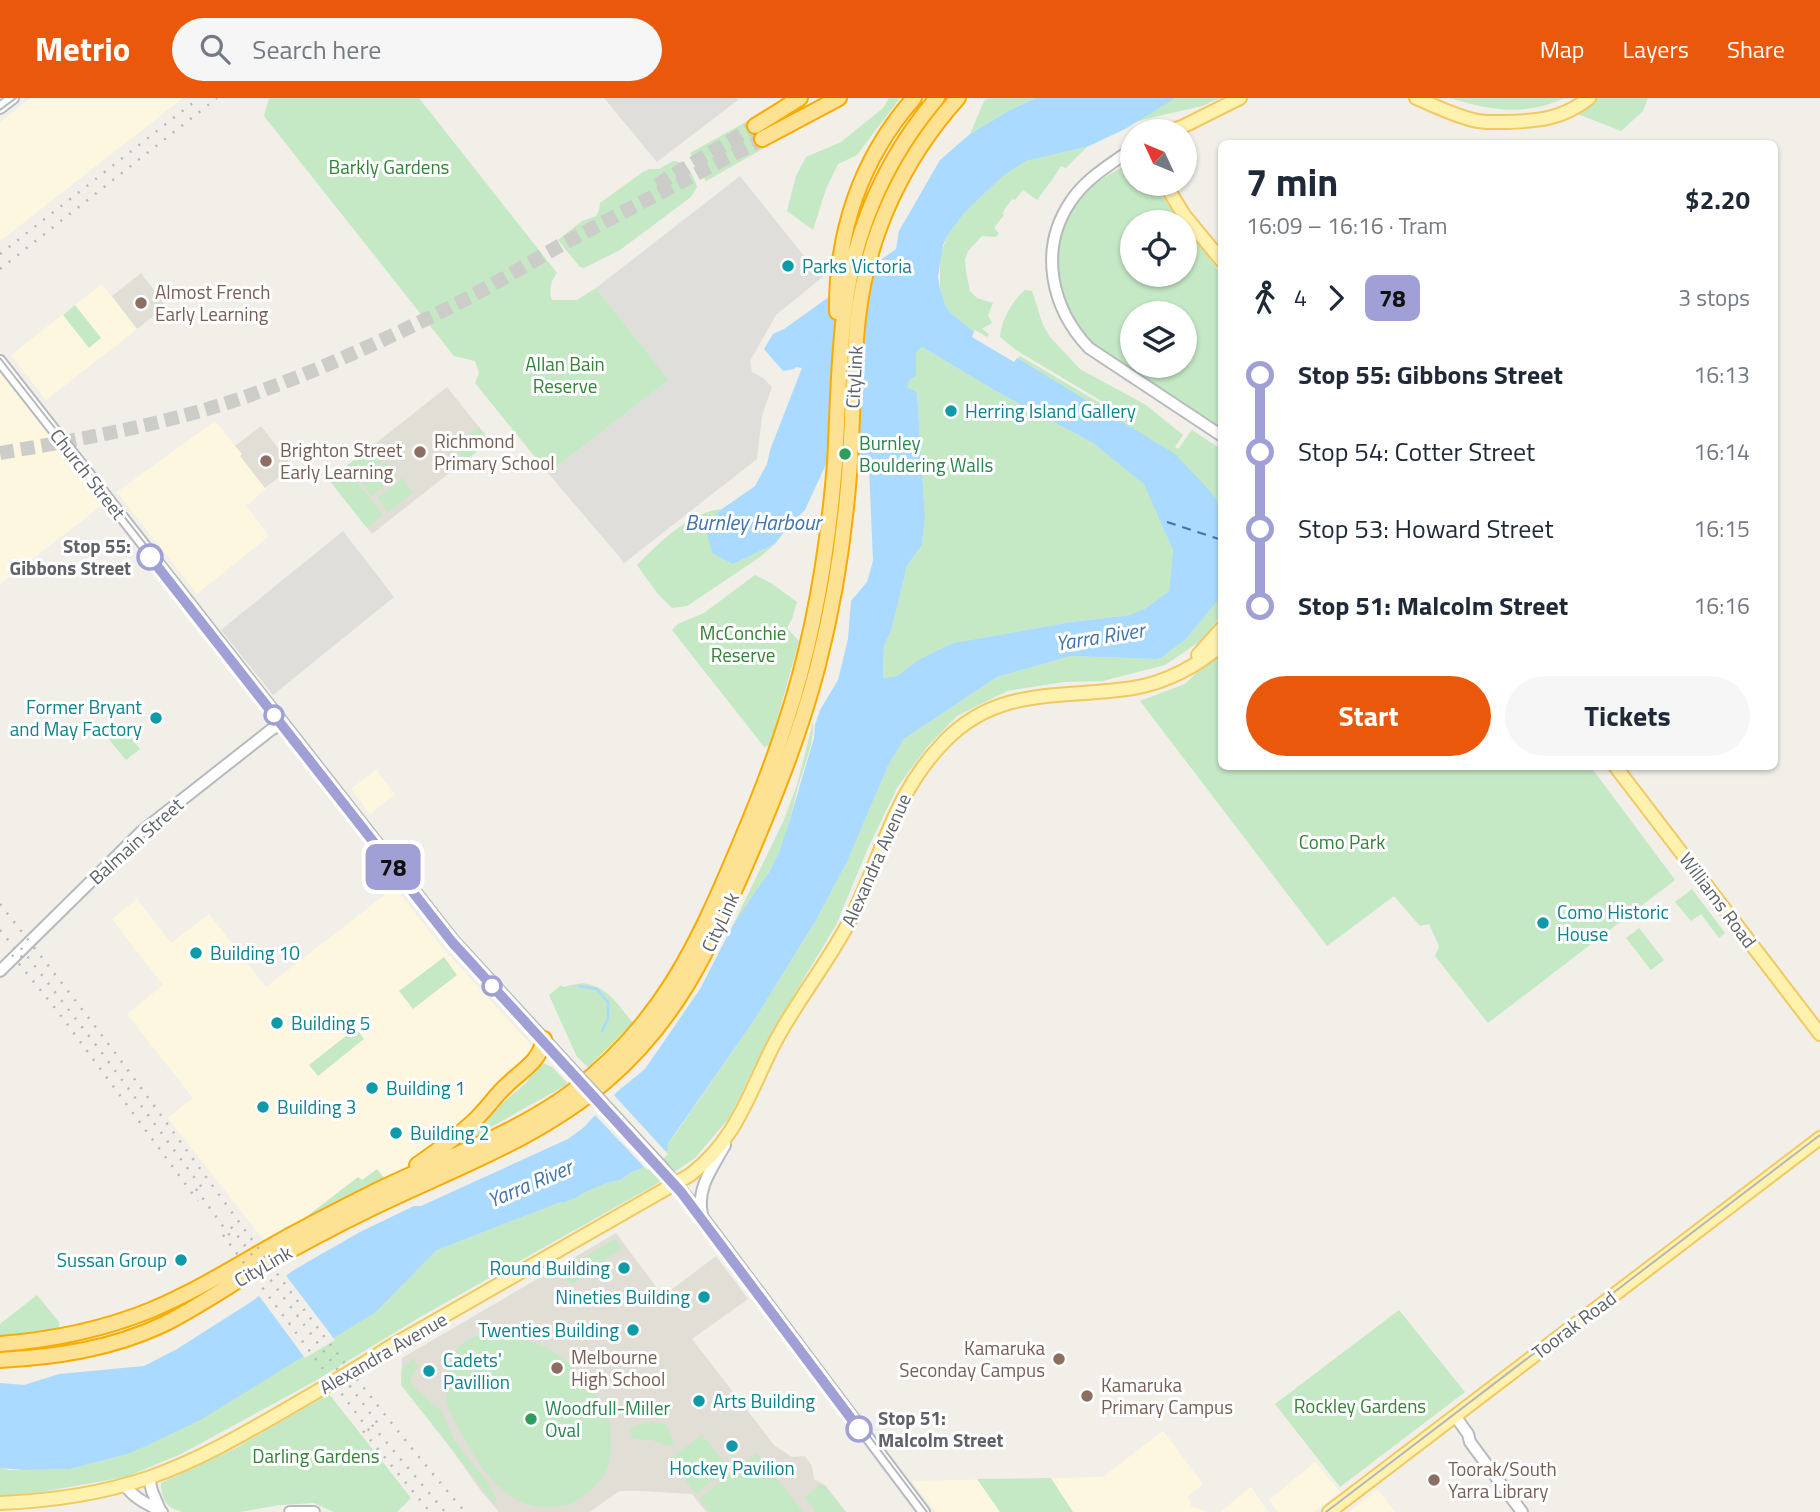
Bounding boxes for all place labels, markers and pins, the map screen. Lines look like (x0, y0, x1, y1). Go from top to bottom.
place label: Parks Victoria (802, 251, 912, 280)
marker: Parks Victoria (780, 258, 796, 274)
place label: Almost French Early Learning (155, 277, 271, 328)
marker: Almost French Early Learning (133, 295, 149, 311)
place label: Herring Island Gallery (965, 396, 1136, 425)
marker: Herring Island Gallery (943, 403, 959, 419)
place label: Richmond Primary School (434, 426, 555, 477)
place label: Burnley Bouldering Walls (859, 428, 994, 479)
place label: Brighton Street Early Learning (280, 435, 403, 486)
marker: Richmond Primary School (412, 444, 428, 460)
marker: Burnley Bouldering Walls (837, 446, 853, 462)
marker: Brighton Street Early Learning (258, 453, 274, 469)
place label: Stop 55: Gibbons Street (10, 531, 131, 582)
marker: Stop 55: Gibbons Street (137, 544, 163, 570)
place label: Former Bryant and May Factory (10, 692, 142, 743)
unlabelled marker (264, 705, 284, 725)
marker: Former Bryant and May Factory (148, 710, 164, 726)
place label: Como Historic House (1557, 897, 1669, 948)
marker: Como Historic House (1535, 915, 1551, 931)
place label: Building 10 (210, 938, 300, 967)
marker: Building 10 (188, 945, 204, 961)
unlabelled marker (482, 976, 502, 996)
place label: Building 5 (291, 1008, 370, 1037)
marker: Building 5 (269, 1015, 285, 1031)
place label: Building 1 (386, 1073, 465, 1102)
marker: Building 1 (364, 1080, 380, 1096)
place label: Building 3 (277, 1092, 356, 1121)
marker: Building 3 (255, 1099, 271, 1115)
place label: Building 2 (410, 1118, 489, 1147)
marker: Building 2 (388, 1125, 404, 1141)
place label: Sussan Group (57, 1245, 167, 1274)
marker: Sussan Group (173, 1252, 189, 1268)
place label: Round Building (489, 1253, 610, 1282)
marker: Round Building (616, 1260, 632, 1276)
place label: Nineties Building (555, 1282, 690, 1311)
marker: Nineties Building (696, 1289, 712, 1305)
place label: Twenties Building (478, 1315, 619, 1344)
marker: Twenties Building (625, 1322, 641, 1338)
place label: Kamaruka Seconday Campus (899, 1333, 1045, 1384)
place label: Melbourne High School (571, 1342, 665, 1393)
place label: Cadets' Pavillion (443, 1345, 510, 1396)
marker: Kamaruka Seconday Campus (1051, 1351, 1067, 1367)
marker: Melbourne High School (549, 1360, 565, 1376)
marker: Cadets' Pavillion (421, 1363, 437, 1379)
place label: Kamaruka Primary Campus (1101, 1370, 1233, 1421)
place label: Arts Building (713, 1386, 815, 1415)
marker: Kamaruka Primary Campus (1079, 1388, 1095, 1404)
place label: Woodfull-Miller Oval (545, 1393, 671, 1444)
marker: Arts Building (691, 1393, 707, 1409)
place label: Stop 51: Malcolm Street (878, 1403, 1004, 1454)
marker: Woodfull-Miller Oval (523, 1411, 539, 1427)
marker: Stop 51: Malcolm Street (846, 1416, 872, 1442)
marker: Hockey Pavilion (724, 1438, 740, 1454)
place label: Hockey Pavilion (669, 1453, 795, 1482)
place label: Toorak/South Yarra Library (1448, 1454, 1557, 1505)
marker: Toorak/South Yarra Library (1426, 1472, 1442, 1488)

